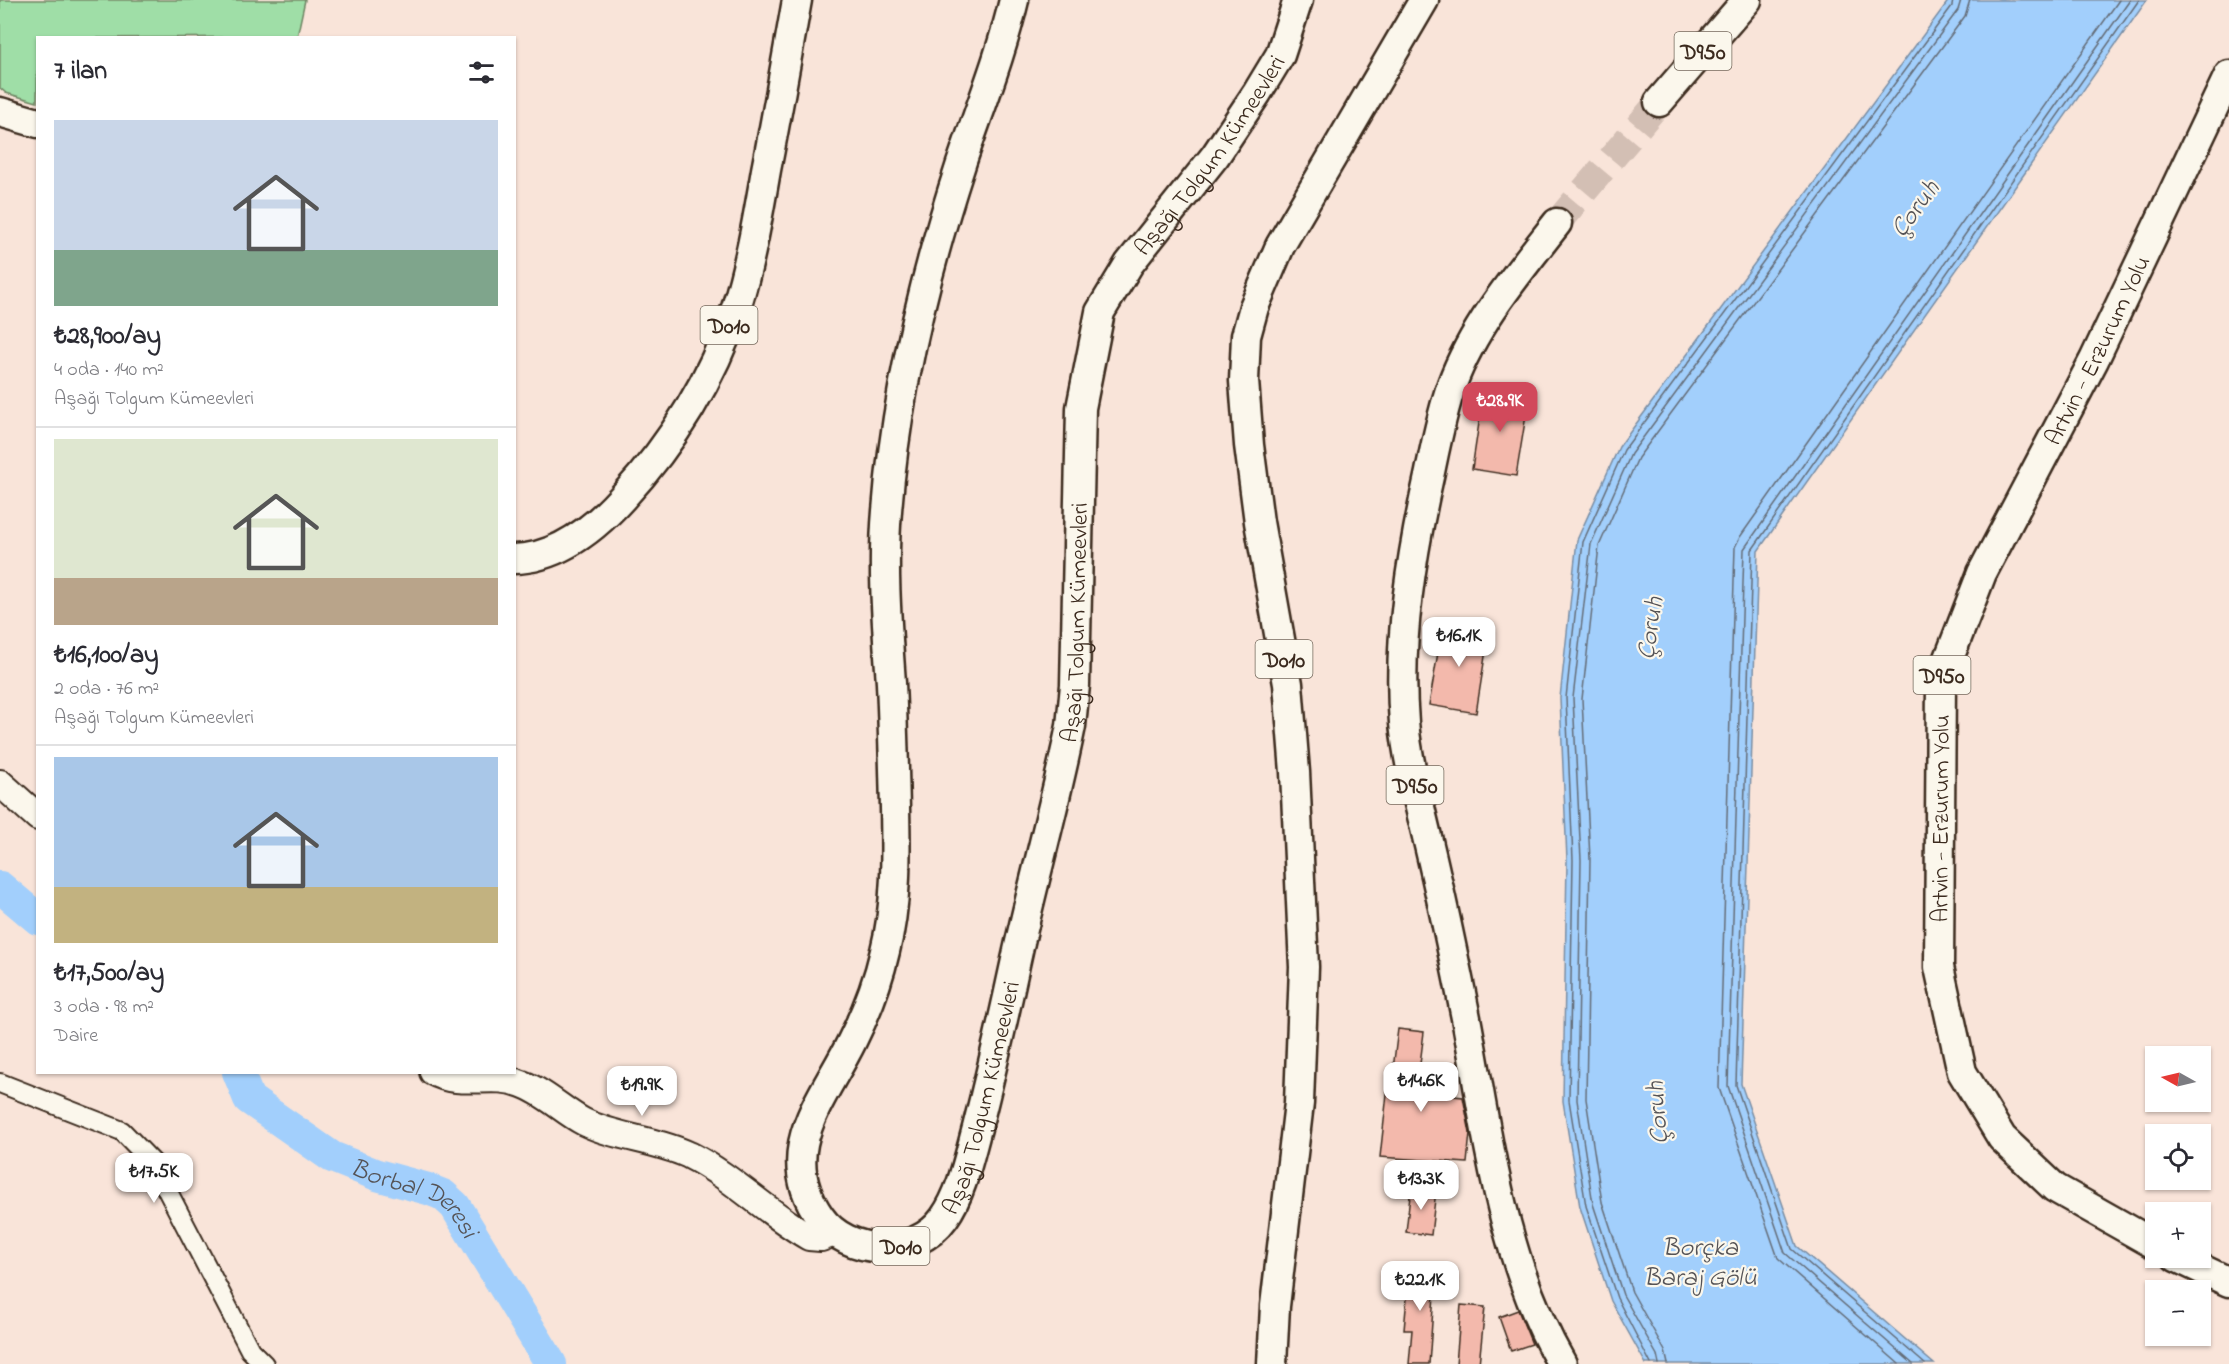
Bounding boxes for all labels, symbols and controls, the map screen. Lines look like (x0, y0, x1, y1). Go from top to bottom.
road number: D950 (1674, 32, 1732, 70)
street label: Aşağı Tolgum Kümeevleri (1127, 49, 1296, 264)
text: 7 ilan (54, 53, 107, 91)
icon: filters (465, 56, 498, 89)
icon: home (222, 159, 330, 267)
water label: Çoruh (1882, 173, 1951, 246)
street label: Artvin - Erzurum Yolu (2037, 250, 2161, 452)
road number: D010 (700, 306, 758, 344)
text: ₺28,900/ay (54, 318, 161, 356)
text: 4 oda · 140 m² (54, 356, 164, 385)
pin: ₺28.9K (1451, 382, 1549, 433)
text: Aşağı Tolgum Kümeevleri (54, 385, 254, 414)
text: ₺28.9K (1476, 387, 1524, 416)
icon: home (222, 478, 330, 586)
street label: Aşağı Tolgum Kümeevleri (1053, 502, 1099, 746)
water label: Çoruh (1628, 594, 1676, 663)
pin: ₺16.1K (1410, 617, 1508, 668)
text: ₺16.1K (1436, 622, 1482, 651)
text: ₺16,100/ay (54, 637, 158, 675)
road number: D010 (1256, 640, 1312, 678)
road number: D950 (1914, 656, 1970, 694)
text: 2 oda · 76 m² (54, 675, 159, 704)
text: Aşağı Tolgum Kümeevleri (54, 704, 254, 733)
street label: Artvin - Erzurum Yolu (1924, 714, 1961, 923)
road number: D950 (1386, 766, 1444, 804)
icon: home (222, 796, 330, 904)
text: ₺17,500/ay (54, 955, 164, 993)
street label: Aşağı Tolgum Kümeevleri (935, 978, 1031, 1222)
text: 3 oda · 98 m² (54, 993, 154, 1022)
text: Daire (54, 1022, 98, 1051)
north arrow (2145, 1046, 2211, 1112)
map controls (2145, 1046, 2211, 1346)
pin: ₺14.6K (1372, 1062, 1470, 1113)
pin: ₺19.9K (593, 1066, 691, 1117)
text: ₺14.6K (1397, 1067, 1445, 1096)
text: ₺19.9K (621, 1071, 663, 1100)
water label: Çoruh (1638, 1079, 1680, 1146)
button: locate (2145, 1124, 2211, 1190)
water label: Borbal Deresi (344, 1150, 487, 1248)
pin: ₺17.5K (105, 1153, 203, 1204)
text: ₺17.5K (129, 1158, 179, 1187)
pin: ₺13.3K (1372, 1160, 1470, 1211)
text: ₺13.3K (1398, 1165, 1444, 1194)
button: + (2145, 1202, 2211, 1268)
road number: D010 (872, 1227, 930, 1265)
water label: Borçka Baraj Gölü (1643, 1230, 1757, 1298)
pin: ₺22.1K (1371, 1261, 1469, 1312)
text: ₺22.1K (1395, 1266, 1445, 1295)
button: − (2145, 1280, 2211, 1346)

